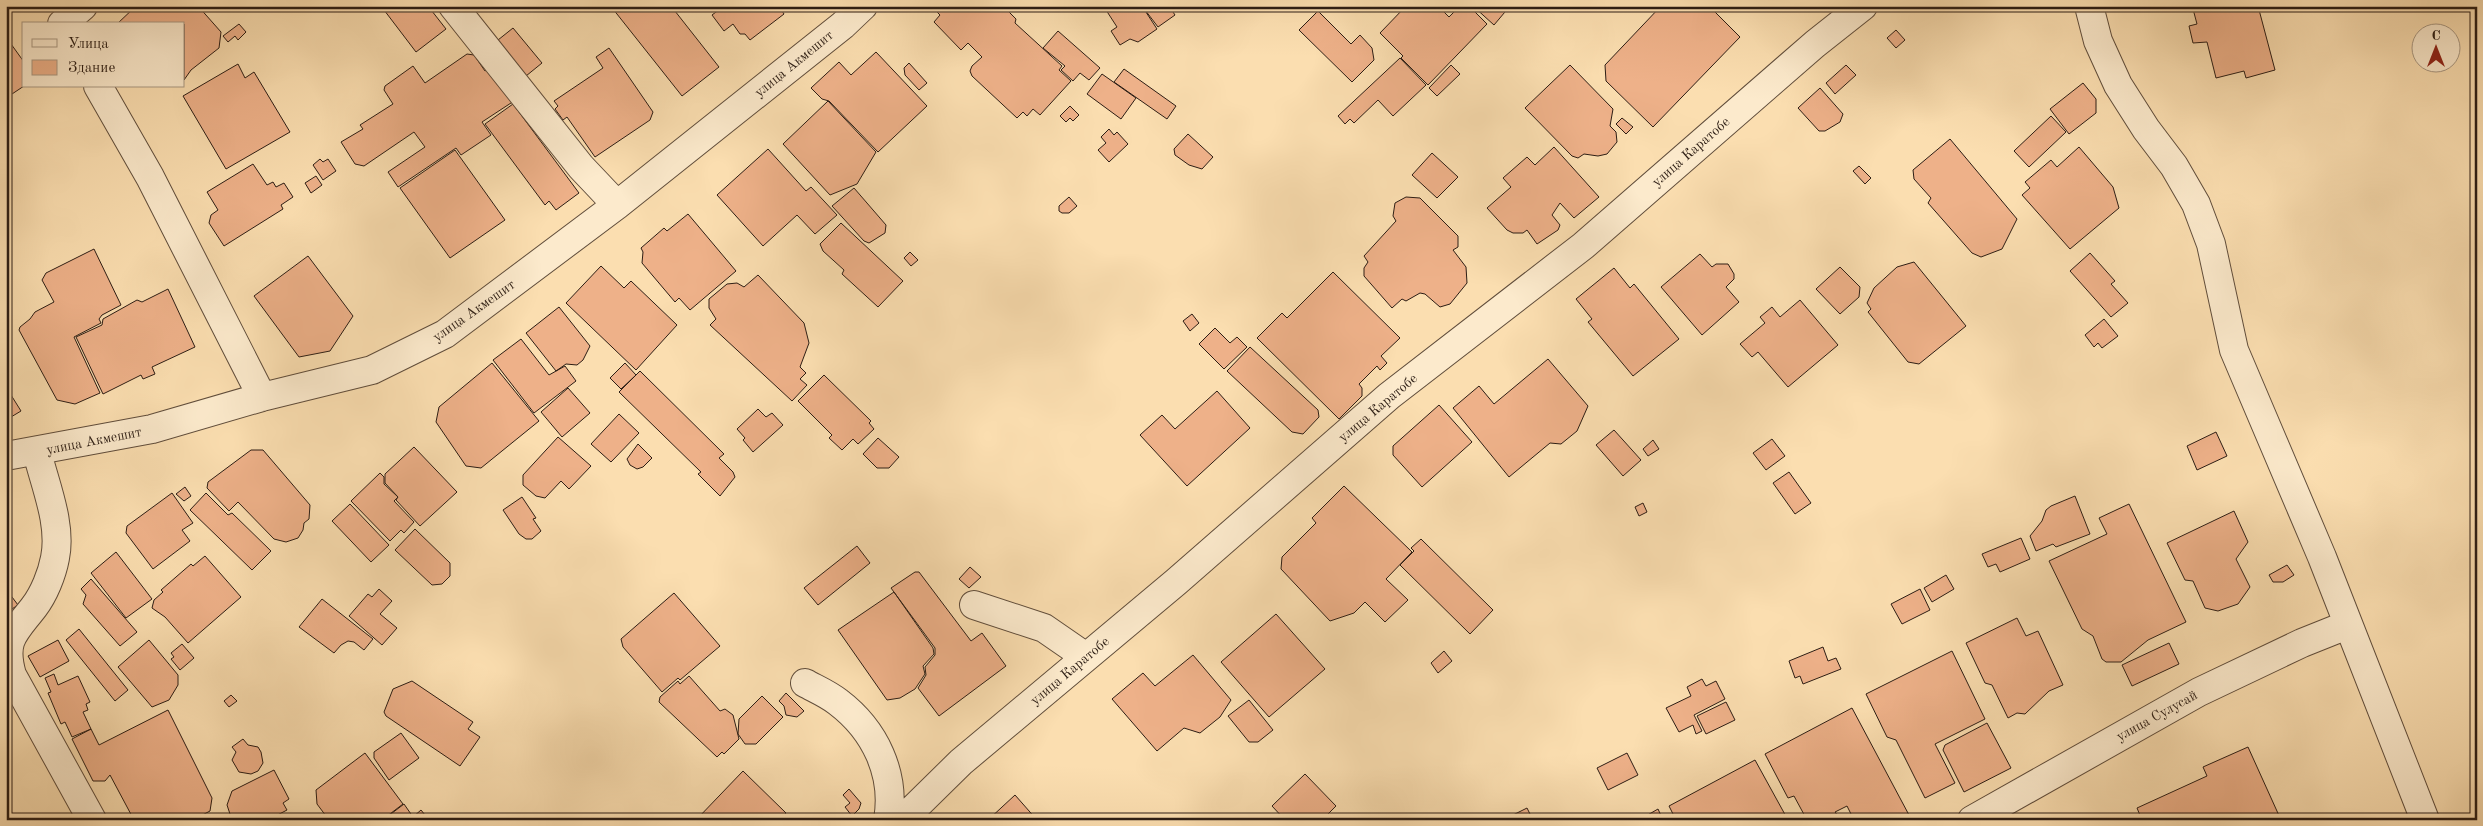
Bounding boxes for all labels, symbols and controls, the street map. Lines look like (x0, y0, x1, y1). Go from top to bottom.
legend (22, 22, 185, 88)
north arrow (2410, 22, 2460, 72)
street label: улица Акмешит (752, 28, 836, 100)
text: С (2431, 29, 2441, 43)
text: Улица (68, 37, 109, 52)
text: Здание (68, 61, 115, 76)
street label: улица Каратобе (1649, 115, 1733, 189)
street label: улица Акмешит (430, 277, 518, 344)
street label: улица Каратобе (1336, 371, 1420, 445)
street label: улица Акмешит (45, 425, 143, 457)
street label: улица Каратобе (1028, 634, 1112, 708)
street label: улица Сулусай (2114, 688, 2200, 744)

